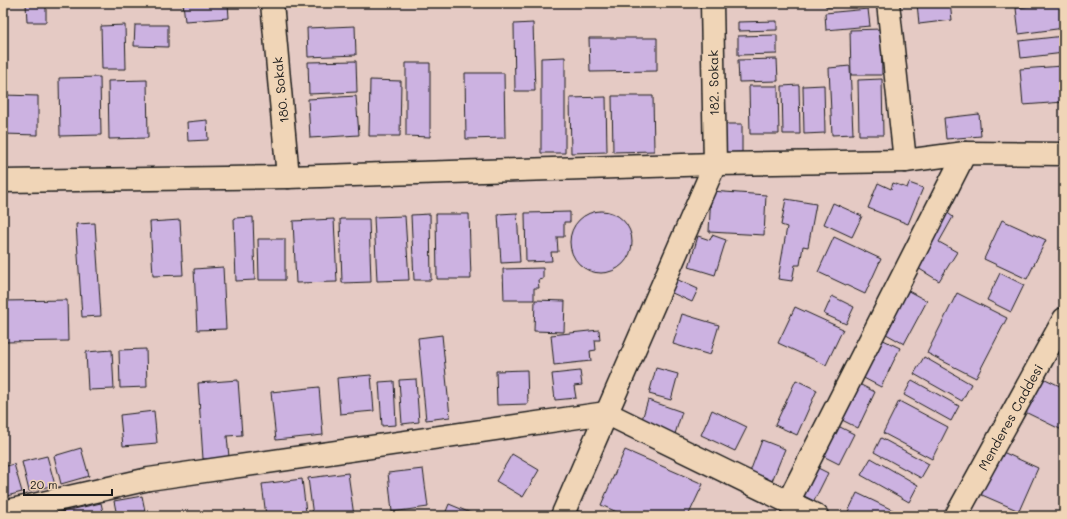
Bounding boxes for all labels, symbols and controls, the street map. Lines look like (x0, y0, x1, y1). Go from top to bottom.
street label: 182. Sokak (704, 50, 722, 116)
street label: 180. Sokak (268, 56, 292, 124)
street label: Menderes Caddesi (974, 361, 1046, 473)
scale bar (24, 471, 112, 497)
text: 20 m (30, 476, 58, 492)

